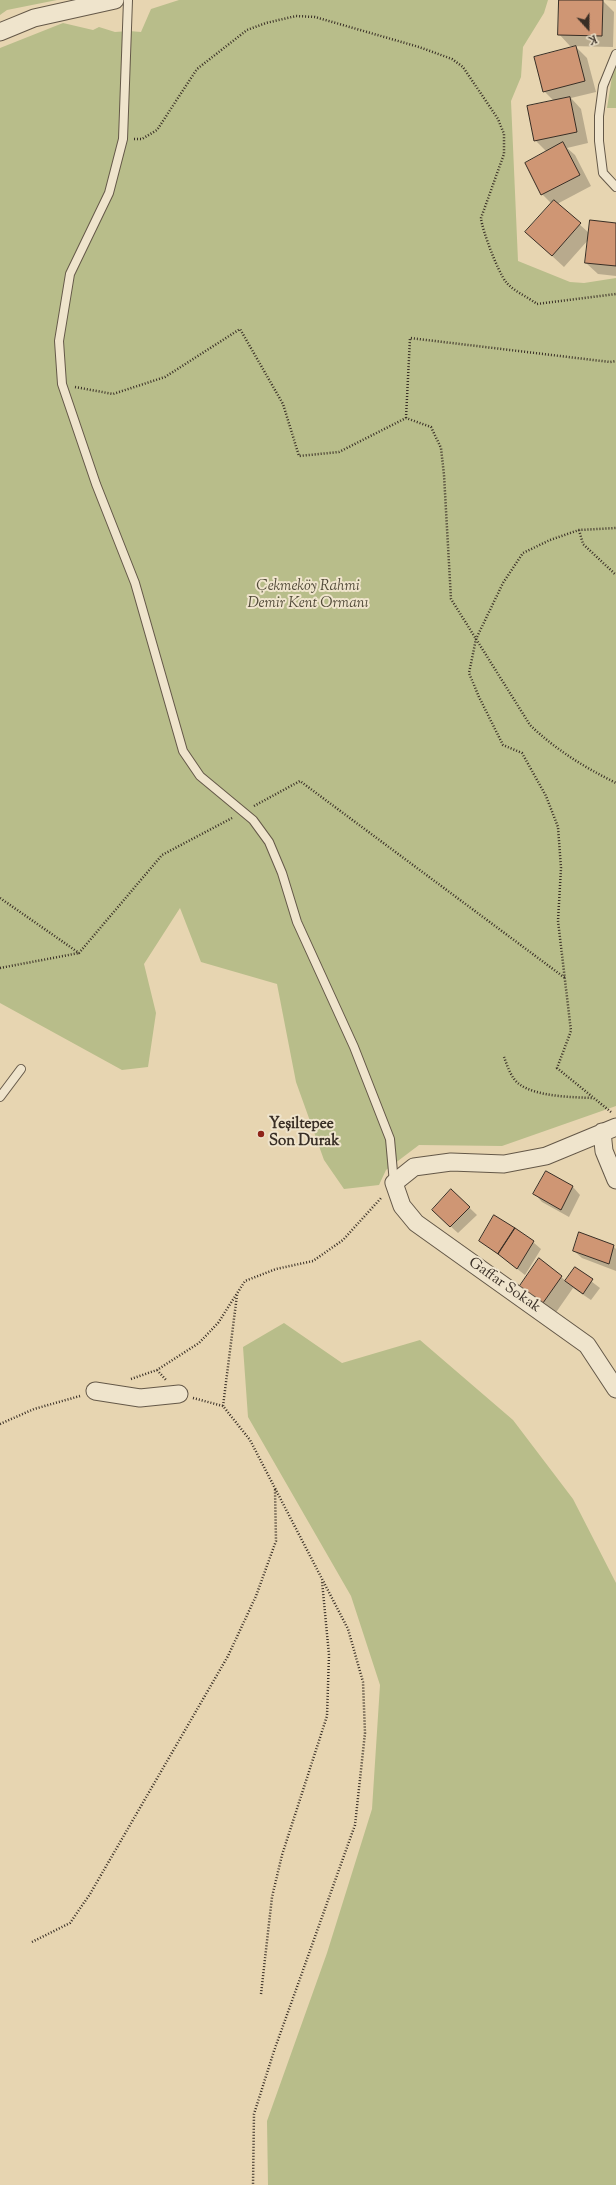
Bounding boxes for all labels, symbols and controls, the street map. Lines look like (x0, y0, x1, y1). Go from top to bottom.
north arrow (568, 8, 608, 48)
text: K (586, 30, 599, 48)
park label: Çekmeköy Rahmi Demir Kent Ormanı (247, 578, 369, 613)
place label: Yeşiltepee Son Durak (269, 1116, 339, 1151)
marker: Yeşiltepee Son Durak (256, 1129, 266, 1139)
street label: Gaffar Sokak (464, 1254, 544, 1318)

